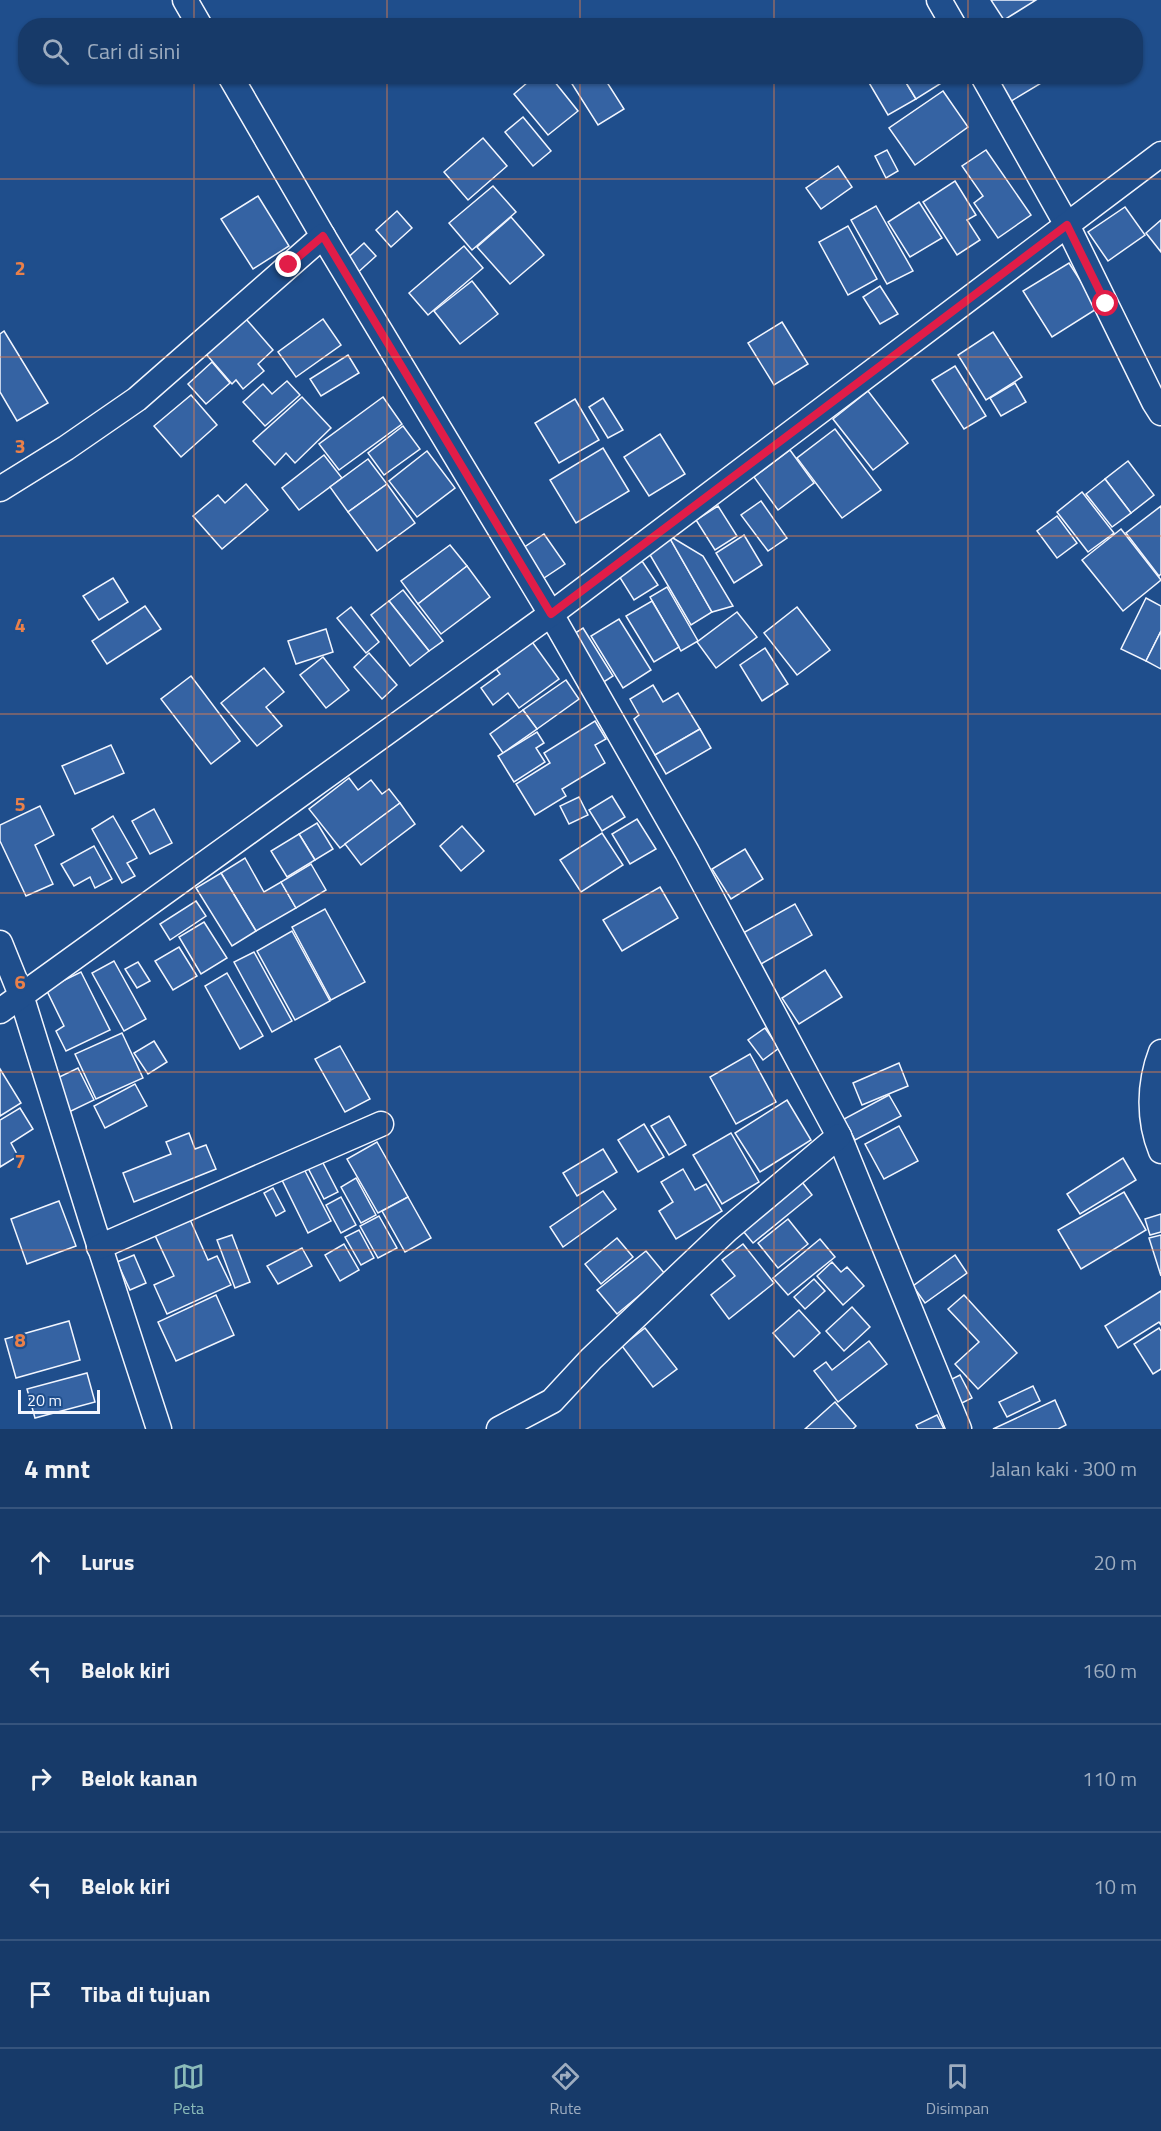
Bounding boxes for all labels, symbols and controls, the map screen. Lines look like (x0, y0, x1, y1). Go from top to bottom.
search box (18, 18, 1143, 84)
text: Cari di sini (87, 34, 180, 68)
icon: search (39, 35, 72, 68)
route end (275, 251, 301, 277)
text: 2 (14, 252, 26, 283)
route start (1092, 290, 1118, 316)
text: 3 (14, 430, 26, 461)
text: 4 (14, 609, 26, 640)
text: 5 (14, 788, 26, 819)
text: 6 (14, 966, 26, 997)
text: 7 (14, 1145, 26, 1176)
text: 8 (14, 1324, 26, 1355)
scale bar (18, 1387, 100, 1414)
text: 20 m (27, 1388, 62, 1412)
text: 4 mnt (24, 1449, 90, 1488)
text: Jalan kaki · 300 m (990, 1453, 1137, 1484)
text: Lurus (81, 1545, 134, 1579)
icon: ahead (24, 1546, 57, 1579)
text: 20 m (1093, 1547, 1137, 1578)
text: Belok kiri (81, 1653, 170, 1687)
icon: left (24, 1654, 57, 1687)
text: 160 m (1082, 1655, 1137, 1686)
text: Belok kanan (81, 1761, 198, 1795)
icon: right (24, 1762, 57, 1795)
text: 110 m (1082, 1763, 1137, 1794)
text: Belok kiri (81, 1869, 170, 1903)
icon: left (24, 1870, 57, 1903)
text: 10 m (1093, 1871, 1137, 1902)
text: Tiba di tujuan (81, 1977, 210, 2011)
icon: arrive (24, 1978, 57, 2011)
tab: Peta (172, 2060, 205, 2120)
tab: Rute (549, 2060, 582, 2120)
tab: Disimpan (926, 2060, 989, 2120)

